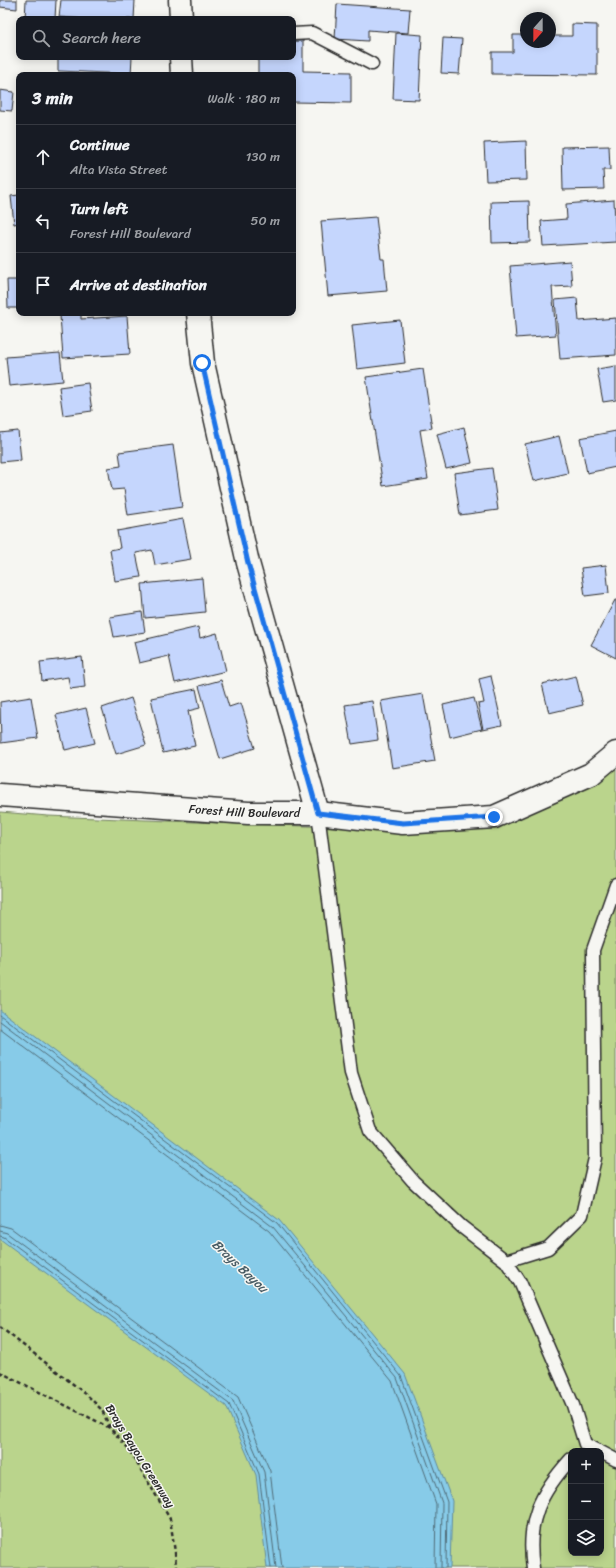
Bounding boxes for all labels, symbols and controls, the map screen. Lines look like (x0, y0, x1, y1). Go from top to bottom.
north arrow (520, 12, 556, 48)
search box (16, 16, 296, 60)
text: Search here (62, 25, 141, 51)
icon: search (30, 27, 52, 49)
text: 3 min (32, 83, 73, 113)
text: Walk · 180 m (208, 87, 280, 110)
text: Continue (70, 132, 130, 158)
text: 130 m (246, 145, 280, 168)
icon: ahead (32, 146, 54, 168)
text: Alta Vista Street (70, 158, 168, 181)
text: Turn left (70, 196, 128, 222)
text: 50 m (250, 209, 280, 232)
icon: left (32, 210, 54, 232)
text: Forest Hill Boulevard (70, 222, 191, 245)
text: Arrive at destination (70, 272, 207, 298)
icon: arrive (32, 274, 54, 296)
route start (193, 354, 211, 372)
street label: Forest Hill Boulevard (188, 798, 301, 824)
route end (485, 808, 503, 826)
water label: Brays Bayou (206, 1234, 275, 1300)
street label: Brays Bayou Greenway (99, 1399, 181, 1513)
map controls (568, 1448, 604, 1556)
button: + (568, 1448, 604, 1484)
button: − (568, 1484, 604, 1520)
button: layers (568, 1520, 604, 1556)

